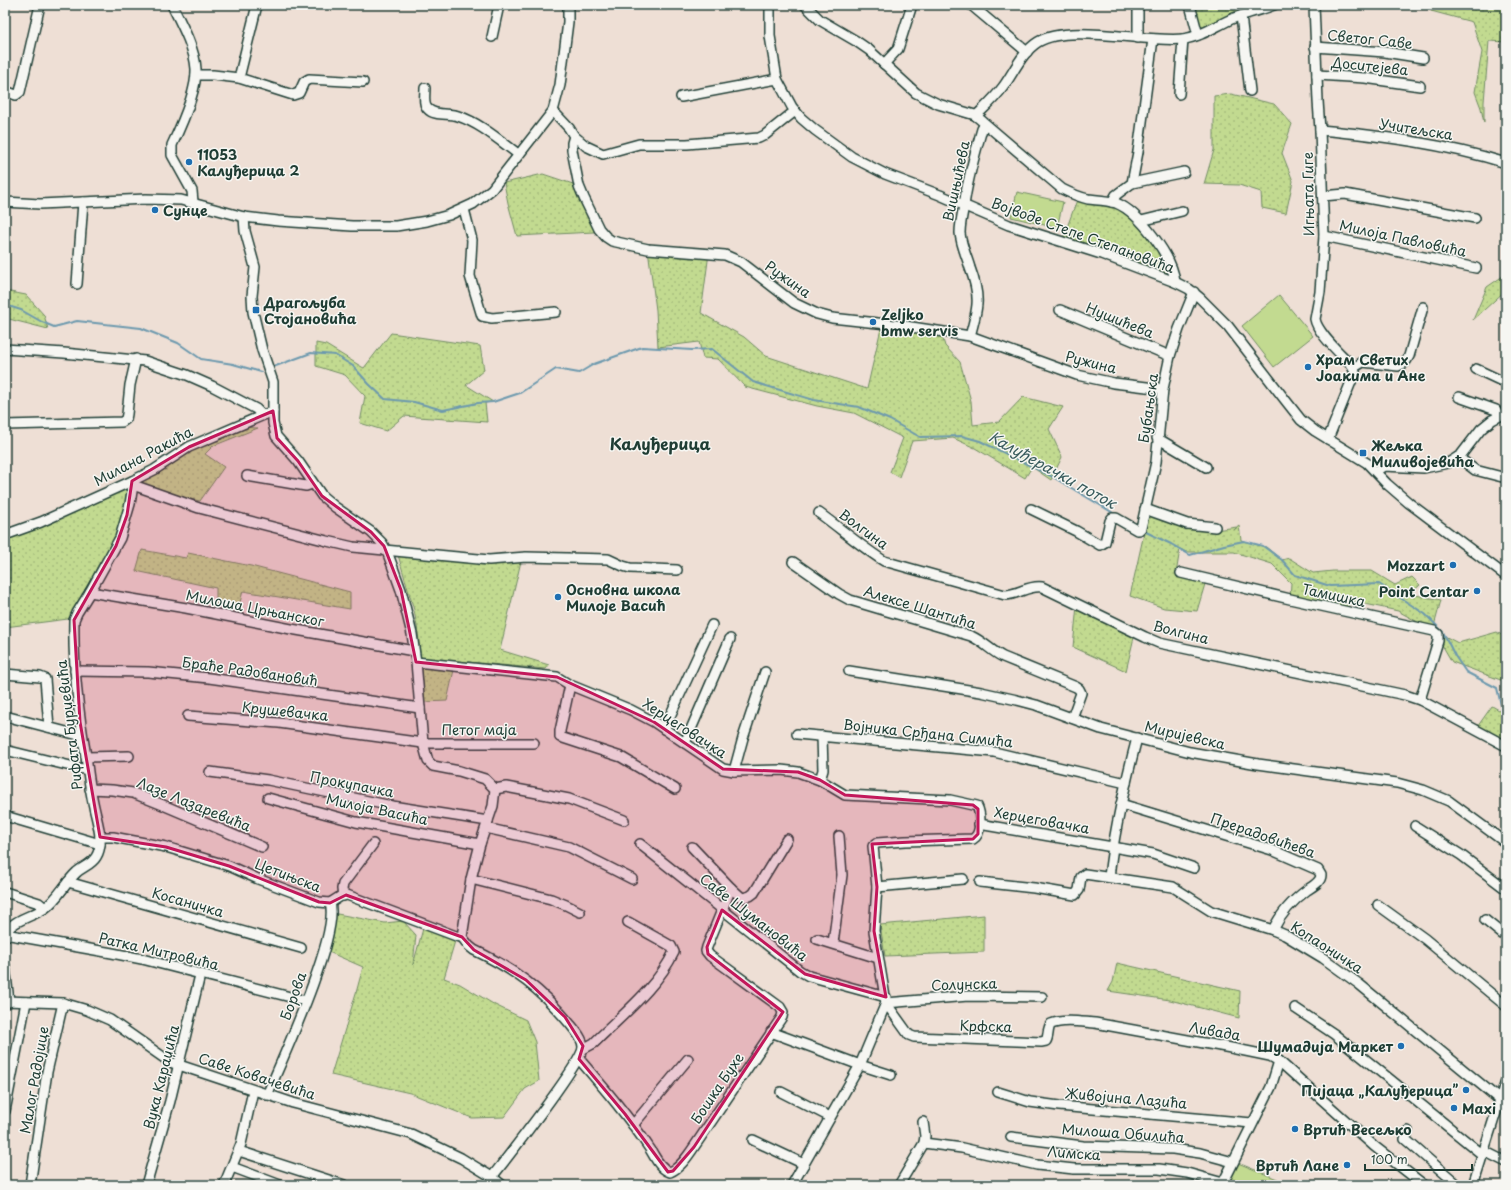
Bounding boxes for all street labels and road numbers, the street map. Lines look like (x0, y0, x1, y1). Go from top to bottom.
street label: Светог Саве (1326, 24, 1414, 54)
street label: Доситејева (1330, 51, 1410, 80)
street label: Учитељска (1378, 113, 1455, 145)
street label: Вишњићева (937, 138, 975, 223)
street label: Игњата Гиге (1297, 152, 1319, 236)
street label: Војводе Степе Степановића (988, 192, 1178, 278)
street label: Милоја Павловића (1338, 214, 1469, 262)
street label: Ружина (761, 255, 816, 303)
street label: Нушићева (1083, 297, 1157, 343)
street label: Ружина (1063, 345, 1119, 379)
street label: Бубањска (1133, 372, 1163, 444)
street label: Милана Ракића (90, 421, 196, 491)
street label: Волгина (835, 504, 893, 554)
street label: Тамишка (1300, 578, 1368, 612)
street label: Алексе Шантића (861, 580, 979, 634)
street label: Милоша Црњанског (184, 584, 327, 632)
street label: Волгина (1151, 615, 1211, 649)
street label: Браће Радовановић (181, 651, 319, 691)
street label: Рифата Бурџевића (51, 659, 87, 791)
street label: Херцеговачка (639, 693, 731, 763)
street label: Крушевачка (241, 696, 330, 726)
street label: Војника Срђана Симића (842, 714, 1014, 752)
street label: Миријевска (1143, 716, 1228, 755)
street label: Петог маја (441, 719, 517, 740)
street label: Прокупачка (308, 766, 396, 802)
street label: Лазе Лазаревића (134, 772, 254, 837)
street label: Милоја Васића (324, 788, 430, 830)
street label: Херцеговачка (993, 801, 1091, 839)
street label: Прерадовићева (1208, 807, 1318, 863)
street label: Цетињска (252, 853, 324, 897)
street label: Саве Шумановића (696, 868, 813, 966)
street label: Косаничка (150, 882, 227, 922)
street label: Копаоничка (1287, 916, 1367, 978)
street label: Ратка Митровића (97, 927, 221, 975)
street label: Борова (275, 969, 312, 1023)
street label: Солунска (931, 972, 998, 996)
street label: Крфска (959, 1015, 1013, 1037)
street label: Ливада (1188, 1016, 1242, 1046)
street label: Вука Караџића (138, 1022, 184, 1131)
street label: Малог Радојице (14, 1025, 54, 1135)
street label: Саве Ковачевића (196, 1047, 318, 1105)
street label: Бошка Бухе (685, 1048, 749, 1128)
street label: Живојина Лазића (1064, 1082, 1188, 1114)
street label: Милоша Обилића (1061, 1118, 1185, 1148)
street label: Лимска (1047, 1141, 1102, 1165)

